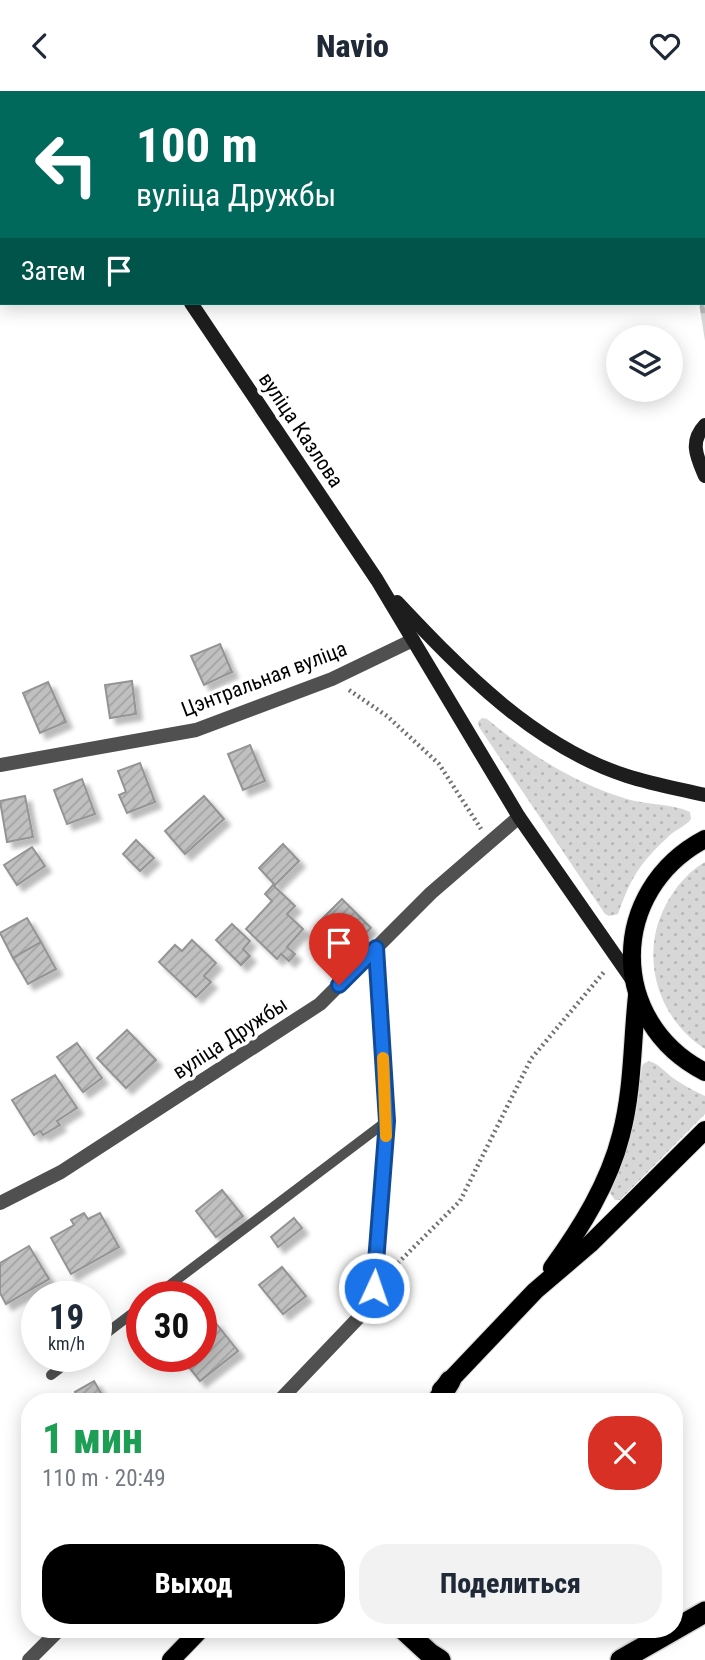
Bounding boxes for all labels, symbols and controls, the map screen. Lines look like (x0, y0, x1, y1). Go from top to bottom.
icon: back (21, 27, 59, 65)
text: Navio (316, 27, 389, 65)
icon: heart (646, 27, 684, 65)
text: 100 m (136, 117, 258, 174)
icon: left (21, 119, 112, 210)
text: вуліца Дружбы (136, 176, 336, 214)
icon: arrive (100, 252, 138, 290)
text: Затем (21, 256, 86, 286)
map controls (606, 325, 683, 402)
button: layers (606, 325, 683, 402)
street label: вуліца Казлова (254, 368, 348, 492)
street label: Цэнтральная вуліца (178, 636, 350, 722)
pin (309, 913, 369, 985)
icon: arrive (320, 924, 358, 962)
street label: вуліца Дружбы (168, 992, 292, 1084)
position arrow (337, 1251, 411, 1325)
speed limit sign: 30 (126, 1281, 217, 1372)
text: 19 (49, 1297, 84, 1338)
text: km/h (48, 1333, 85, 1354)
text: 1 мин (42, 1414, 143, 1463)
button: close (588, 1416, 662, 1490)
text: 110 m · 20:49 (42, 1465, 166, 1492)
button: Выход (42, 1544, 345, 1624)
button: Поделиться (359, 1544, 662, 1624)

